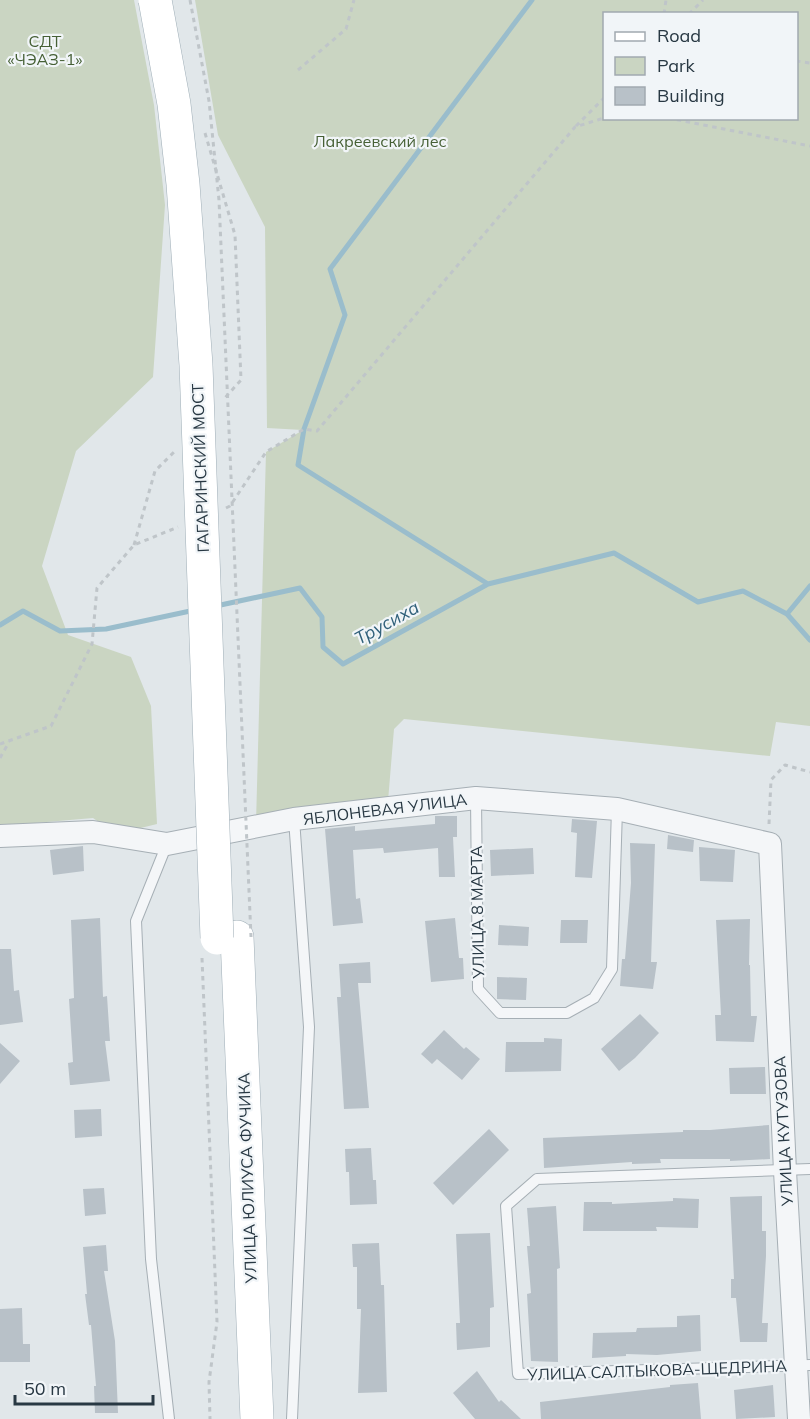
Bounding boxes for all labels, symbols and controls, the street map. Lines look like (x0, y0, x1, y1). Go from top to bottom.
legend (603, 12, 798, 120)
text: Road (657, 24, 701, 47)
park label: СДТ «ЧЭАЗ-1» (8, 31, 82, 69)
text: Park (657, 54, 696, 77)
text: Building (657, 84, 725, 107)
park label: Лакреевский лес (313, 131, 447, 151)
street label: ГАГАРИНСКИЙ МОСТ (187, 383, 213, 553)
water label: Трусиха (350, 595, 423, 650)
street label: ЯБЛОНЕВАЯ УЛИЦА (302, 789, 468, 829)
street label: УЛИЦА 8 МАРТА (466, 845, 488, 980)
street label: УЛИЦА КУТУЗОВА (769, 1055, 797, 1208)
street label: УЛИЦА ЮЛИУСА ФУЧИКА (233, 1072, 261, 1285)
street label: УЛИЦА САЛТЫКОВА-ЩЕДРИНА (526, 1355, 788, 1385)
scale bar (15, 1368, 153, 1406)
text: 50 m (24, 1377, 66, 1400)

